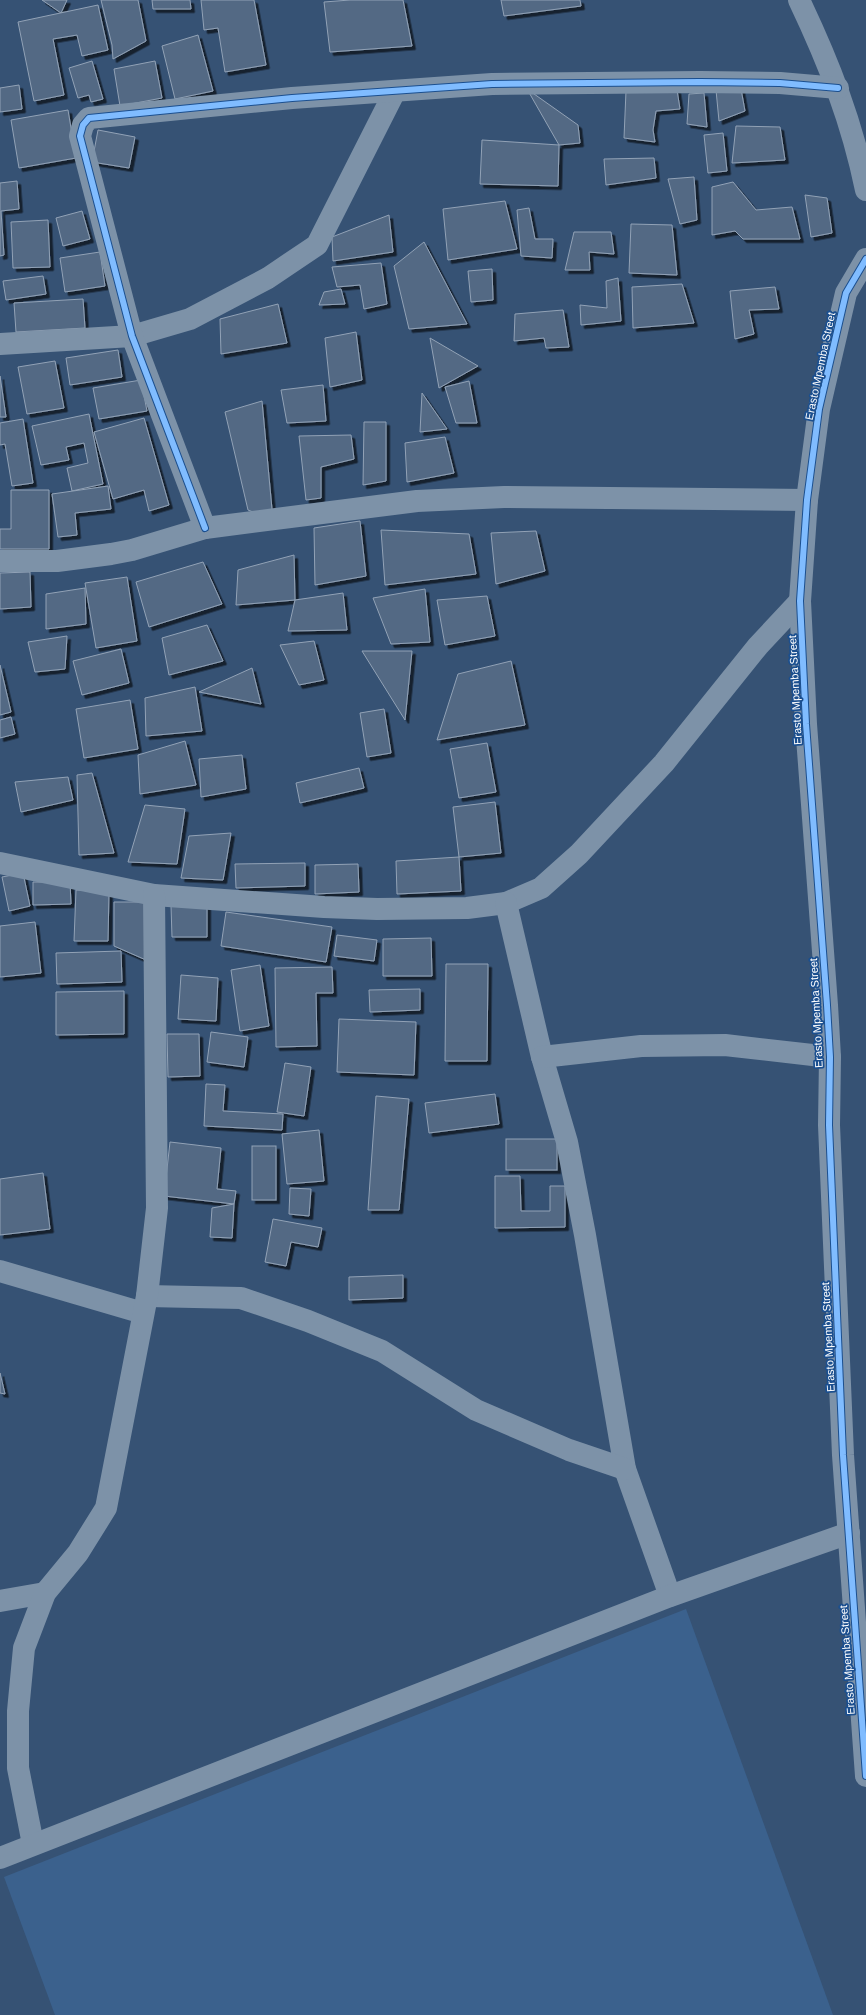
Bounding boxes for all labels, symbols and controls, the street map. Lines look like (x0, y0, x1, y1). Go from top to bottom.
street label: Erasto Mpemba Street (803, 311, 837, 421)
street label: Erasto Mpemba Street (786, 635, 804, 745)
street label: Erasto Mpemba Street (807, 958, 825, 1068)
street label: Erasto Mpemba Street (819, 1282, 837, 1392)
street label: Erasto Mpemba Street (837, 1605, 857, 1715)

